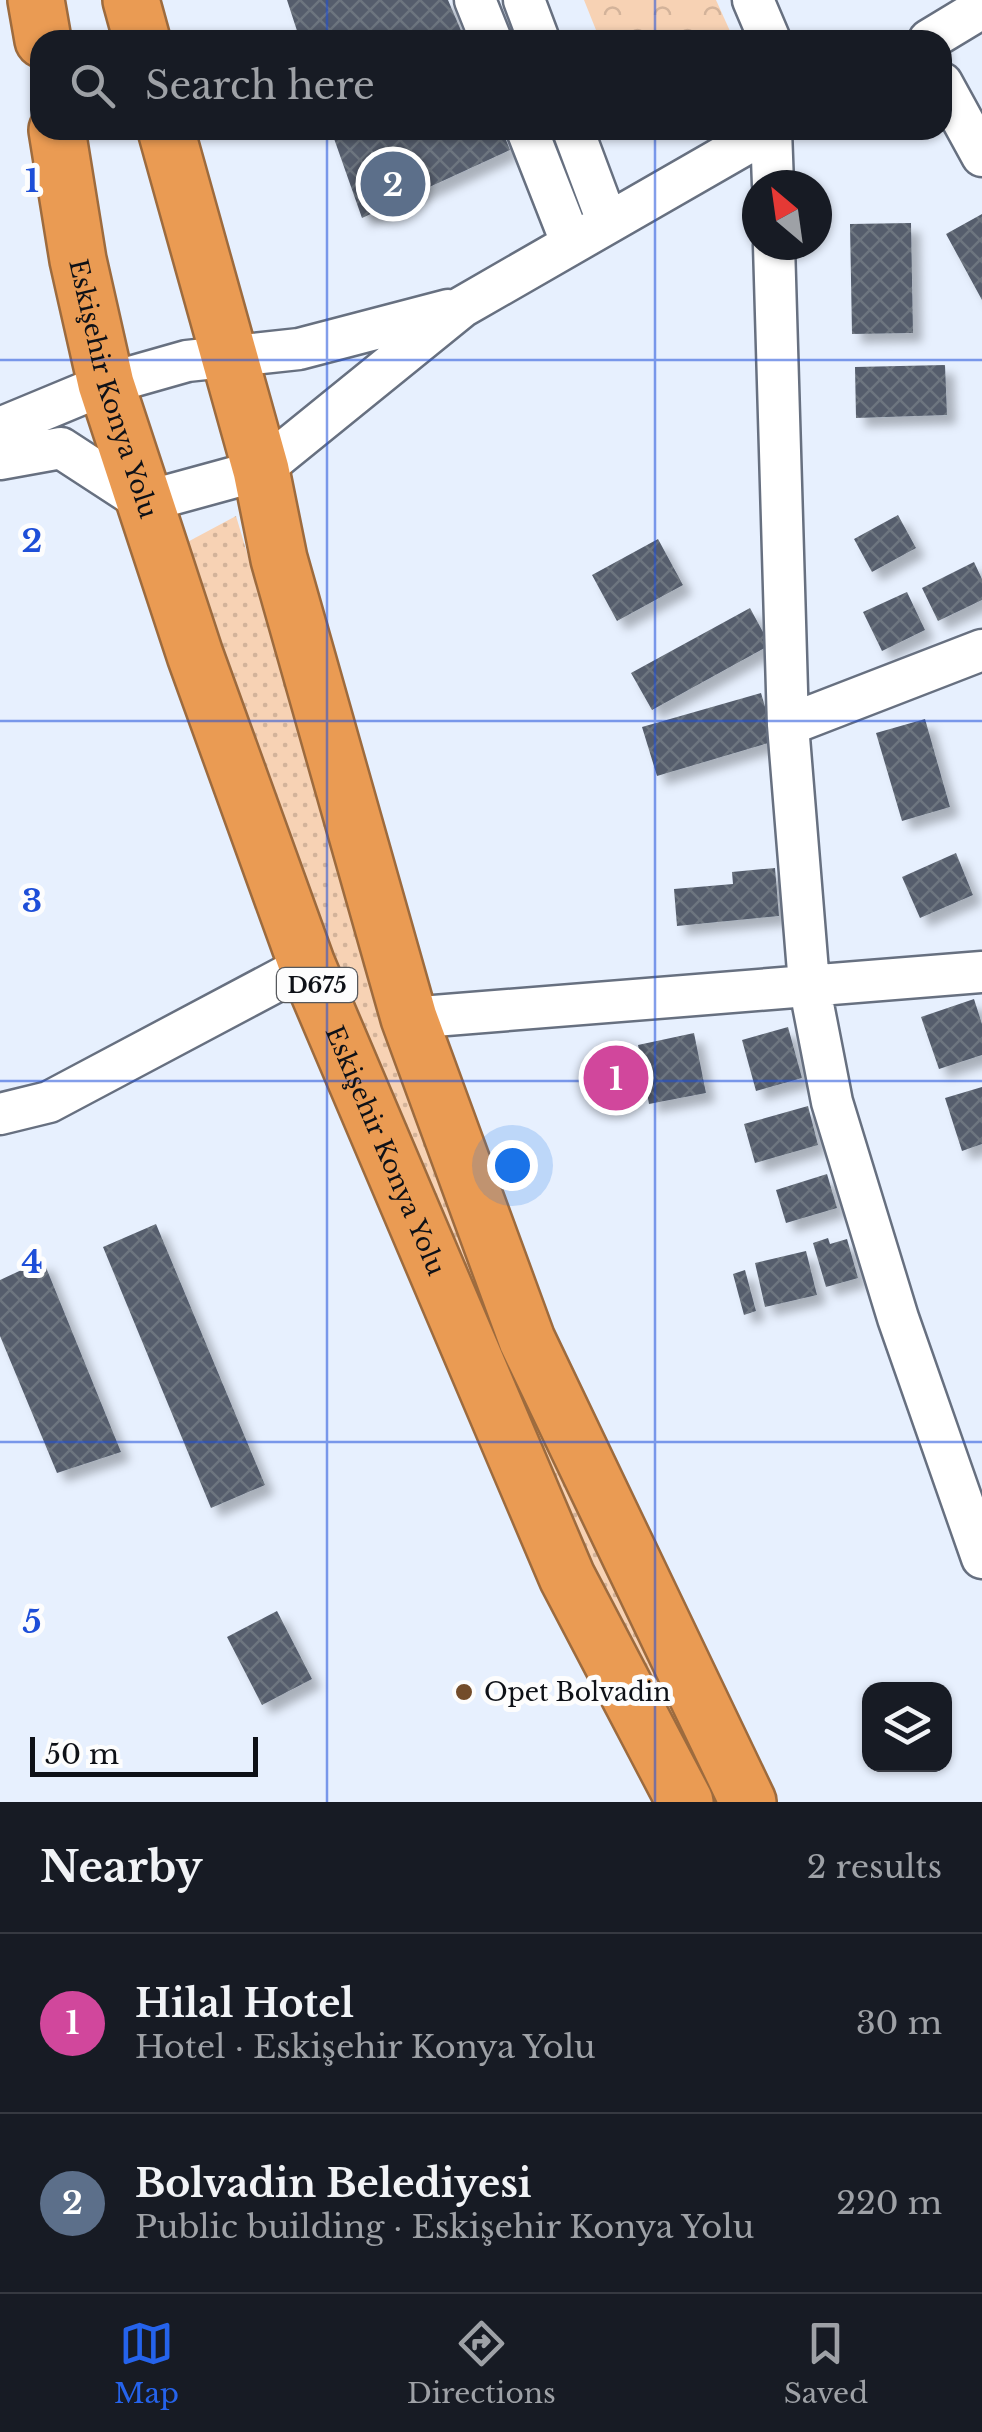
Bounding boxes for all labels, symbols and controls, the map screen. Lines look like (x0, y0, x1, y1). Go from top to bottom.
search box (30, 30, 952, 140)
icon: search (65, 58, 120, 113)
text: Search here (145, 62, 375, 109)
pin: 2 (360, 146, 426, 222)
text: 1 (25, 161, 39, 201)
north arrow (742, 170, 832, 260)
street label: Eskişehir Konya Yolu (62, 256, 164, 522)
text: 2 (22, 521, 42, 561)
text: 3 (22, 881, 42, 921)
road number: D675 (277, 968, 357, 1002)
street label: Eskişehir Konya Yolu (319, 1021, 452, 1280)
pin: 1 (584, 1040, 648, 1116)
your location (487, 1140, 538, 1191)
text: 4 (21, 1242, 43, 1282)
text: 5 (22, 1602, 42, 1642)
place label: Opet Bolvadin (484, 1677, 671, 1708)
marker: Opet Bolvadin (453, 1681, 475, 1703)
map controls (862, 1682, 952, 1772)
button: layers (862, 1682, 952, 1772)
scale bar (30, 1732, 258, 1776)
text: 50 m (45, 1737, 119, 1772)
text: Nearby (40, 1841, 203, 1893)
text: 2 results (807, 1847, 942, 1887)
text: Hilal Hotel (135, 1980, 354, 2027)
text: 1 (66, 2003, 79, 2043)
text: 30 m (856, 2003, 942, 2043)
text: Hotel · Eskişehir Konya Yolu (135, 2027, 596, 2067)
text: Bolvadin Belediyesi (135, 2160, 532, 2207)
text: 2 (62, 2183, 83, 2223)
text: 220 m (836, 2183, 942, 2223)
text: Public building · Eskişehir Konya Yolu (135, 2207, 754, 2247)
tab: Map (114, 2316, 179, 2411)
tab: Directions (407, 2316, 556, 2411)
tab: Saved (784, 2316, 868, 2411)

